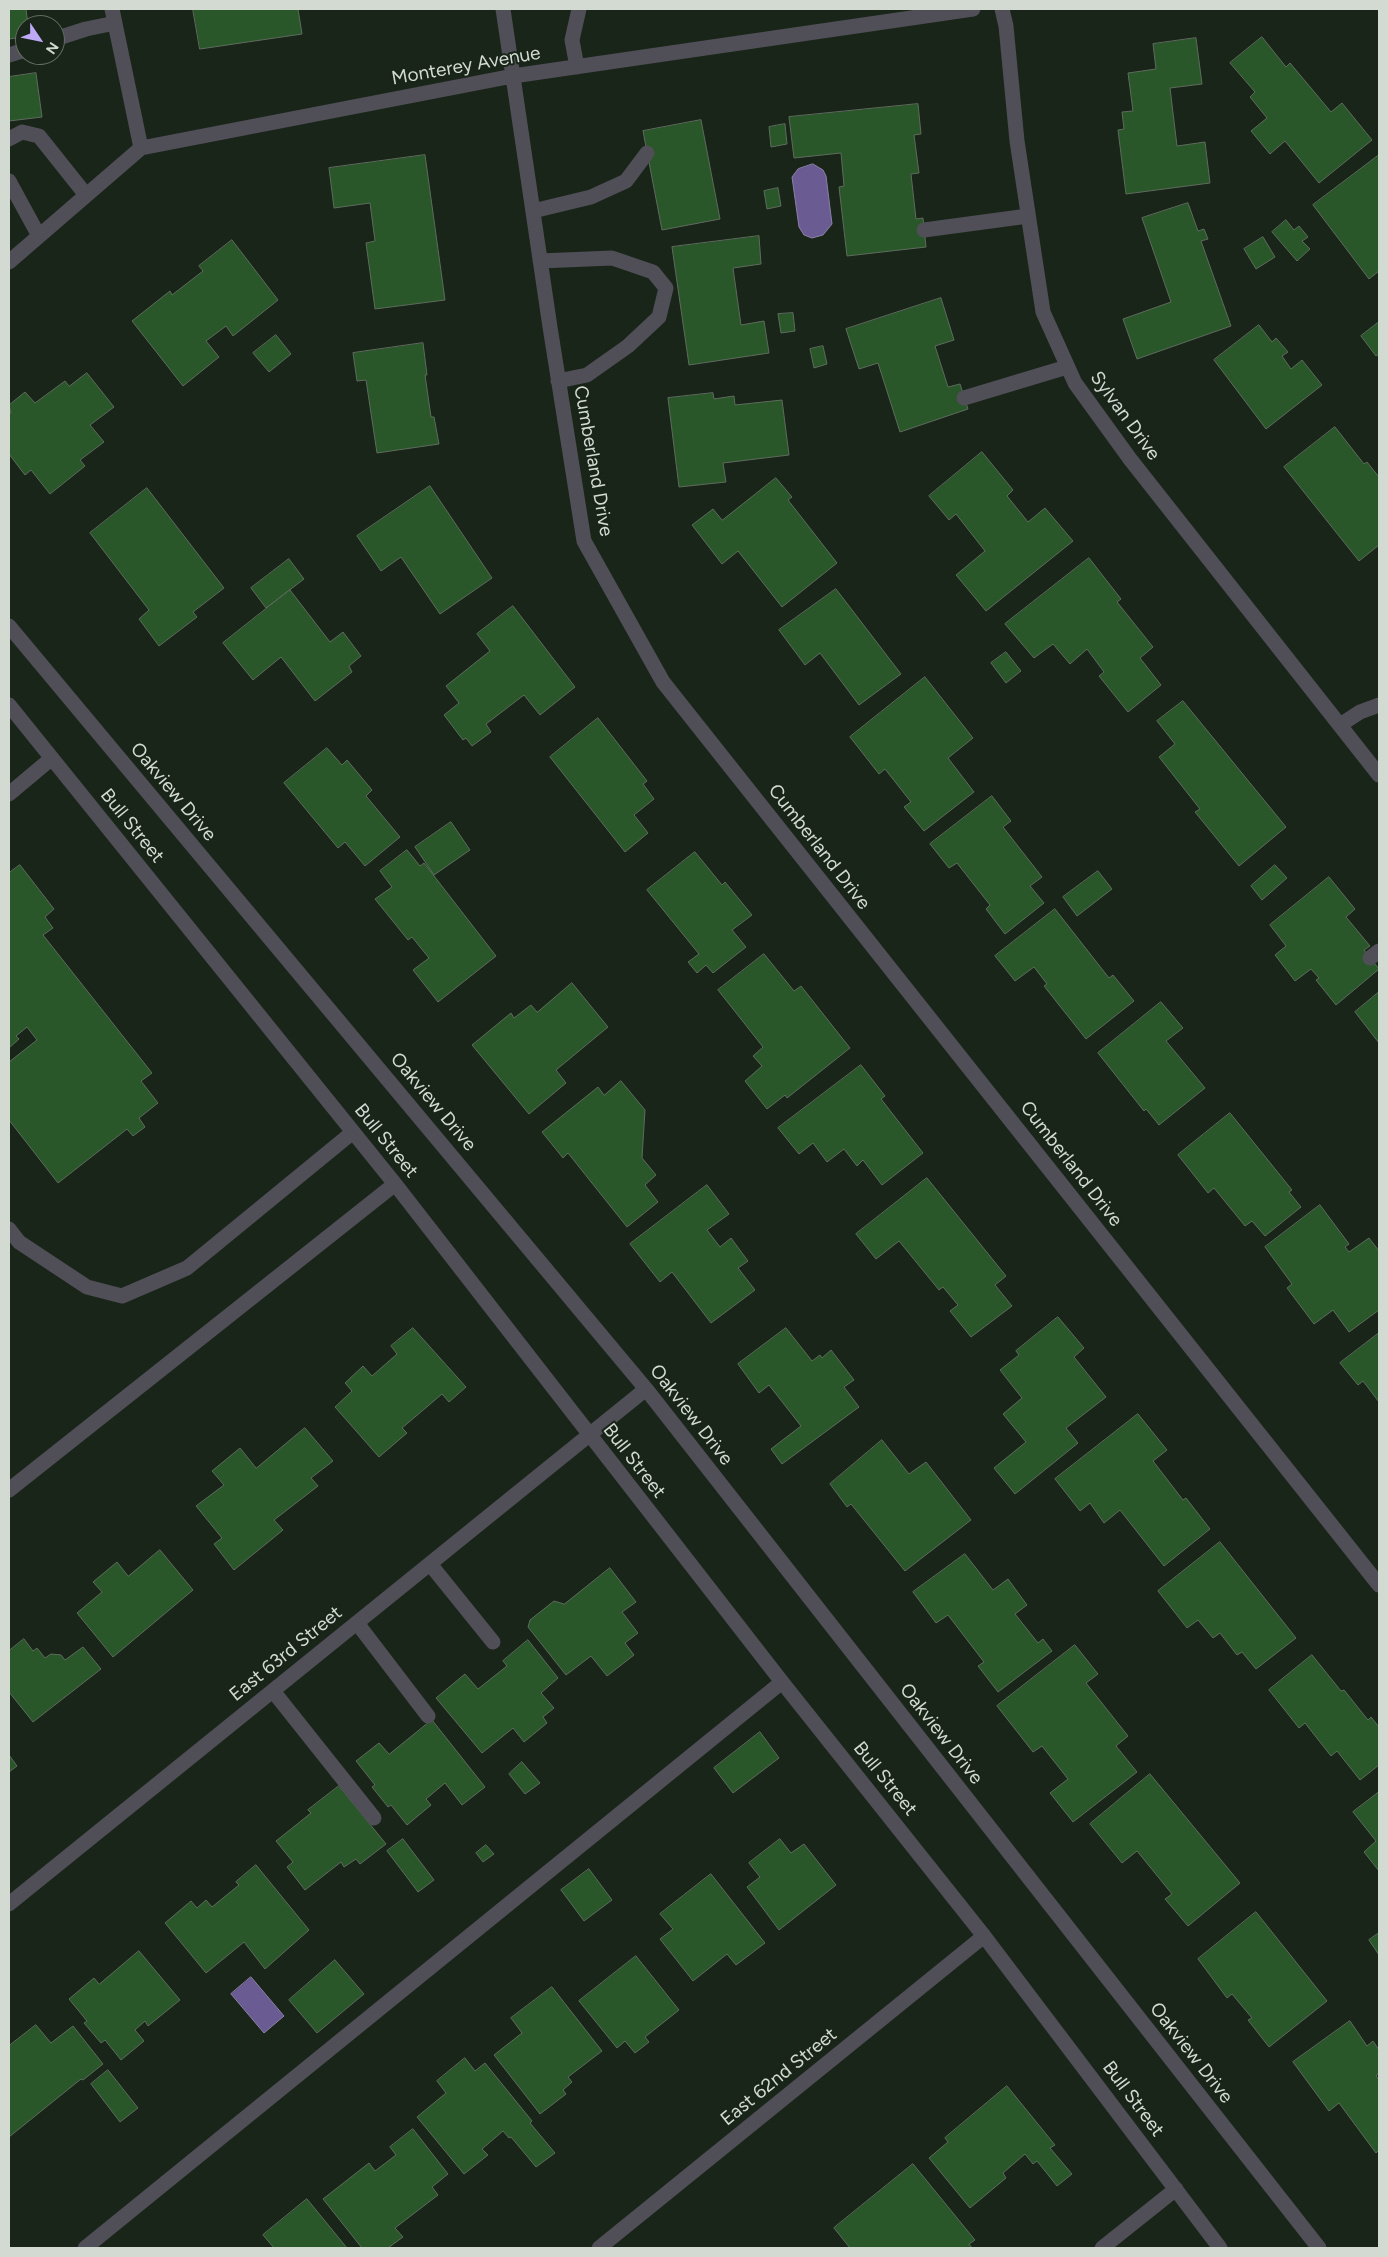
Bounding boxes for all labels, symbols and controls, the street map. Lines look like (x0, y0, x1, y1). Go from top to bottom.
north arrow (15, 15, 65, 65)
text: N (42, 39, 62, 57)
street label: Monterey Avenue (390, 42, 542, 90)
street label: Sylvan Drive (1085, 367, 1165, 465)
street label: Cumberland Drive (569, 384, 617, 538)
street label: Oakview Drive (125, 738, 221, 846)
street label: Cumberland Drive (763, 780, 875, 914)
street label: Bull Street (95, 784, 169, 868)
street label: Oakview Drive (385, 1048, 481, 1156)
street label: Cumberland Drive (1015, 1097, 1127, 1231)
street label: Bull Street (349, 1099, 423, 1183)
street label: Oakview Drive (645, 1360, 737, 1470)
street label: Bull Street (598, 1419, 670, 1503)
street label: East 63rd Street (225, 1602, 347, 1706)
street label: Oakview Drive (895, 1679, 987, 1789)
street label: Bull Street (848, 1737, 922, 1821)
street label: Oakview Drive (1145, 1998, 1237, 2108)
street label: East 62nd Street (716, 2023, 842, 2131)
street label: Bull Street (1097, 2057, 1169, 2141)

